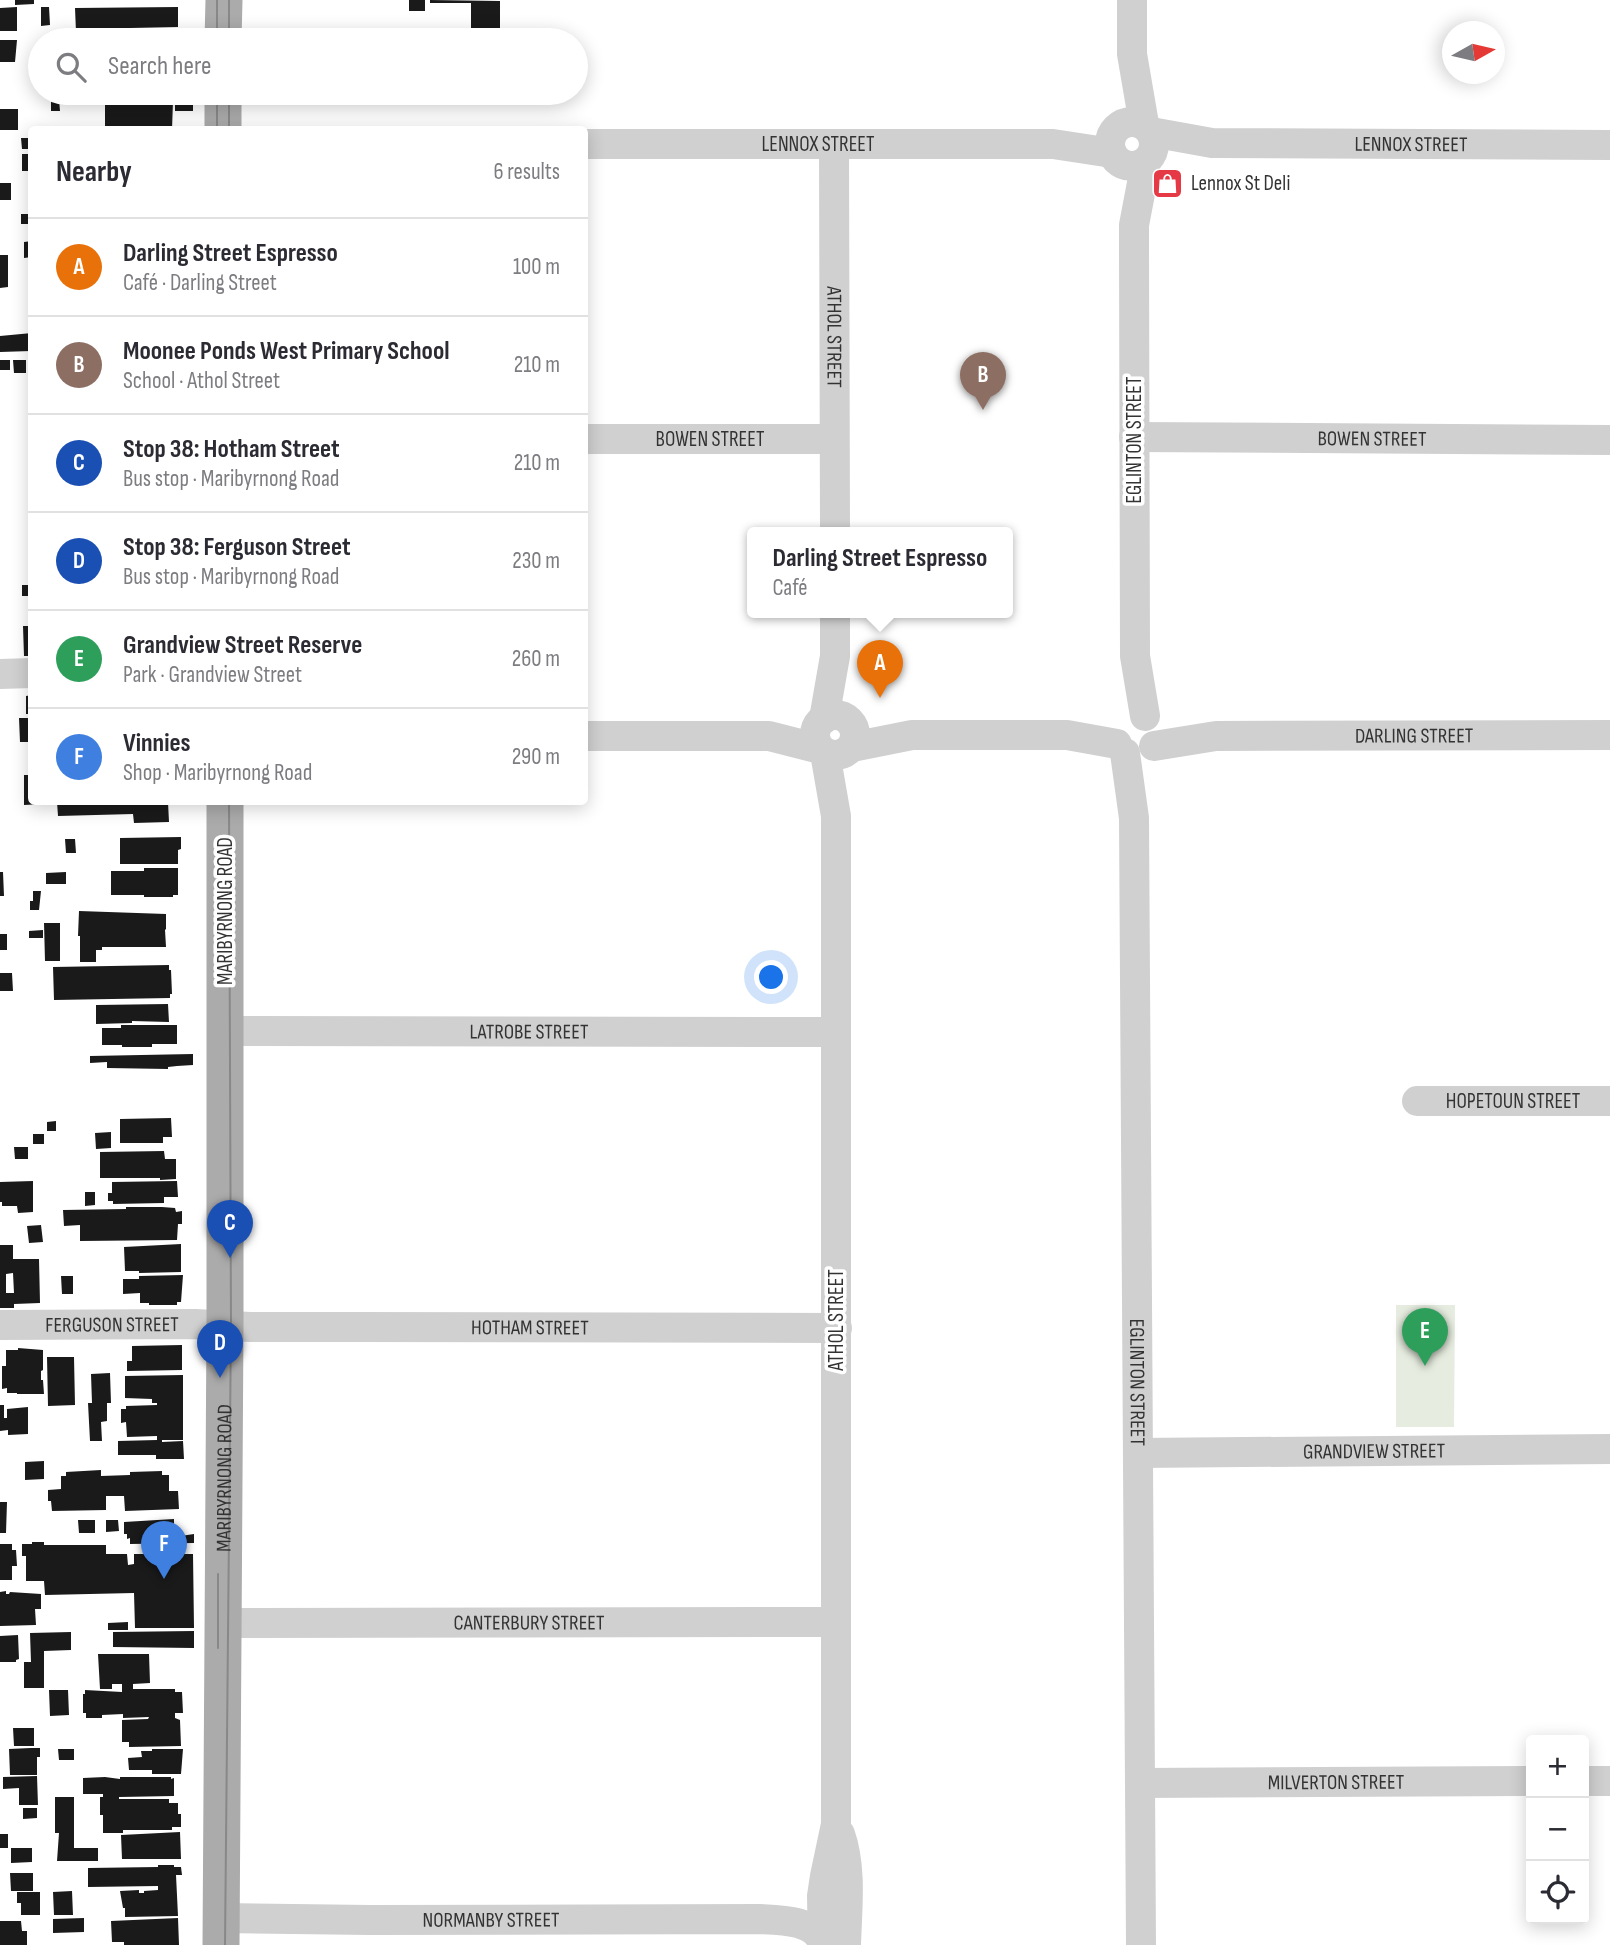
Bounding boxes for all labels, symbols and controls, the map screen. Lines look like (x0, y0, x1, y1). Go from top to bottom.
north arrow (1442, 21, 1505, 84)
search box (28, 28, 588, 105)
icon: search (52, 48, 90, 86)
text: Search here (108, 51, 211, 82)
street label: LENNOX STREET (1354, 131, 1468, 157)
street label: LENNOX STREET (761, 132, 875, 157)
text: Nearby (56, 154, 132, 190)
text: 6 results (494, 158, 560, 186)
shop icon: Lennox St Deli (1151, 166, 1185, 200)
place label: Lennox St Deli (1191, 171, 1290, 196)
text: Darling Street Espresso (123, 238, 338, 269)
text: A (74, 253, 84, 281)
text: 100 m (513, 253, 560, 281)
text: Café · Darling Street (123, 269, 277, 297)
street label: ATHOL STREET (822, 285, 847, 388)
text: Moonee Ponds West Primary School (123, 336, 450, 367)
text: B (74, 351, 84, 379)
text: 210 m (514, 351, 560, 379)
pin: B (960, 352, 1006, 410)
text: School · Athol Street (123, 367, 280, 395)
street label: EGLINTON STREET (1122, 376, 1147, 504)
street label: BOWEN STREET (1317, 426, 1427, 451)
street label: BOWEN STREET (656, 427, 765, 452)
text: Stop 38: Hotham Street (123, 434, 340, 465)
text: C (73, 449, 85, 477)
text: 210 m (514, 449, 560, 477)
text: Bus stop · Maribyrnong Road (123, 465, 339, 493)
popup (747, 527, 1013, 618)
text: Stop 38: Ferguson Street (123, 532, 351, 563)
text: Darling Street Espresso (773, 543, 987, 574)
text: D (73, 547, 85, 575)
text: 230 m (512, 547, 560, 575)
text: Bus stop · Maribyrnong Road (123, 563, 339, 591)
text: Café (773, 574, 808, 602)
text: Grandview Street Reserve (123, 630, 362, 661)
pin: A (857, 640, 903, 698)
text: E (74, 645, 84, 673)
text: 260 m (512, 645, 560, 673)
text: Park · Grandview Street (123, 661, 302, 689)
street label: DARLING STREET (1355, 723, 1474, 748)
text: Vinnies (123, 728, 191, 759)
text: F (74, 743, 84, 771)
text: 290 m (512, 743, 560, 771)
text: Shop · Maribyrnong Road (123, 759, 312, 787)
street label: MARIBYRNONG ROAD (213, 837, 238, 985)
your location (754, 960, 788, 994)
street label: LATROBE STREET (470, 1019, 589, 1044)
street label: HOPETOUN STREET (1446, 1089, 1581, 1114)
pin: C (207, 1200, 253, 1258)
street label: ATHOL STREET (824, 1269, 849, 1372)
pin: E (1402, 1308, 1448, 1366)
street label: FERGUSON STREET (45, 1312, 179, 1337)
street label: HOTHAM STREET (471, 1315, 589, 1340)
street label: EGLINTON STREET (1125, 1319, 1150, 1447)
pin: D (197, 1320, 243, 1378)
street label: MARIBYRNONG ROAD (211, 1404, 237, 1552)
street label: GRANDVIEW STREET (1303, 1438, 1446, 1464)
pin: F (141, 1521, 187, 1579)
street label: CANTERBURY STREET (453, 1610, 605, 1635)
map controls (1526, 1735, 1589, 1924)
button: + (1526, 1735, 1589, 1798)
street label: MILVERTON STREET (1268, 1769, 1405, 1795)
button: − (1526, 1798, 1589, 1861)
button: locate (1526, 1861, 1589, 1924)
street label: NORMANBY STREET (422, 1907, 560, 1932)

